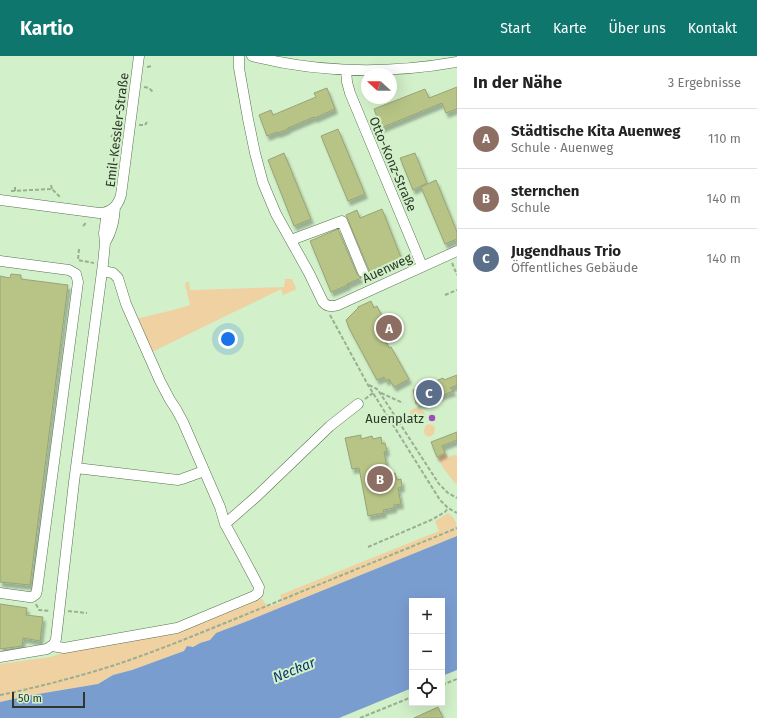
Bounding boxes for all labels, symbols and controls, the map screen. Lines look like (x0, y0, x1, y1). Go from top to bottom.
text: Kartio (20, 17, 74, 40)
text: Start (500, 20, 531, 37)
text: Karte (553, 20, 587, 37)
text: Über uns (609, 20, 666, 37)
text: Kontakt (688, 20, 737, 37)
north arrow (361, 68, 397, 104)
street label: Emil-Kessler-Straße (103, 72, 131, 188)
text: In der Nähe (473, 72, 562, 93)
text: 3 Ergebnisse (668, 75, 741, 90)
street label: Otto-Konz-Straße (366, 114, 420, 214)
text: Städtische Kita Auenweg (511, 122, 681, 140)
text: A (482, 131, 490, 146)
text: 110 m (708, 131, 741, 146)
text: Schule · Auenweg (511, 140, 613, 155)
text: sternchen (511, 182, 580, 200)
text: B (482, 191, 490, 206)
text: 140 m (707, 191, 741, 206)
text: Schule (511, 200, 550, 215)
text: Jugendhaus Trio (511, 242, 621, 260)
street label: Auenweg (360, 250, 414, 286)
text: C (482, 251, 490, 266)
text: 140 m (707, 251, 741, 266)
text: Öffentliches Gebäude (511, 260, 638, 275)
pin: A (376, 313, 402, 343)
your location (218, 329, 238, 349)
pin: C (416, 378, 442, 408)
place label: Auenplatz (365, 411, 424, 426)
marker: Auenplatz (427, 413, 437, 423)
pin: B (367, 464, 393, 494)
map controls (409, 598, 445, 706)
button: + (409, 598, 445, 634)
button: − (409, 634, 445, 670)
water label: Neckar (270, 654, 318, 686)
button: locate (409, 670, 445, 706)
scale bar (12, 690, 85, 709)
text: 50 m (18, 692, 42, 705)

